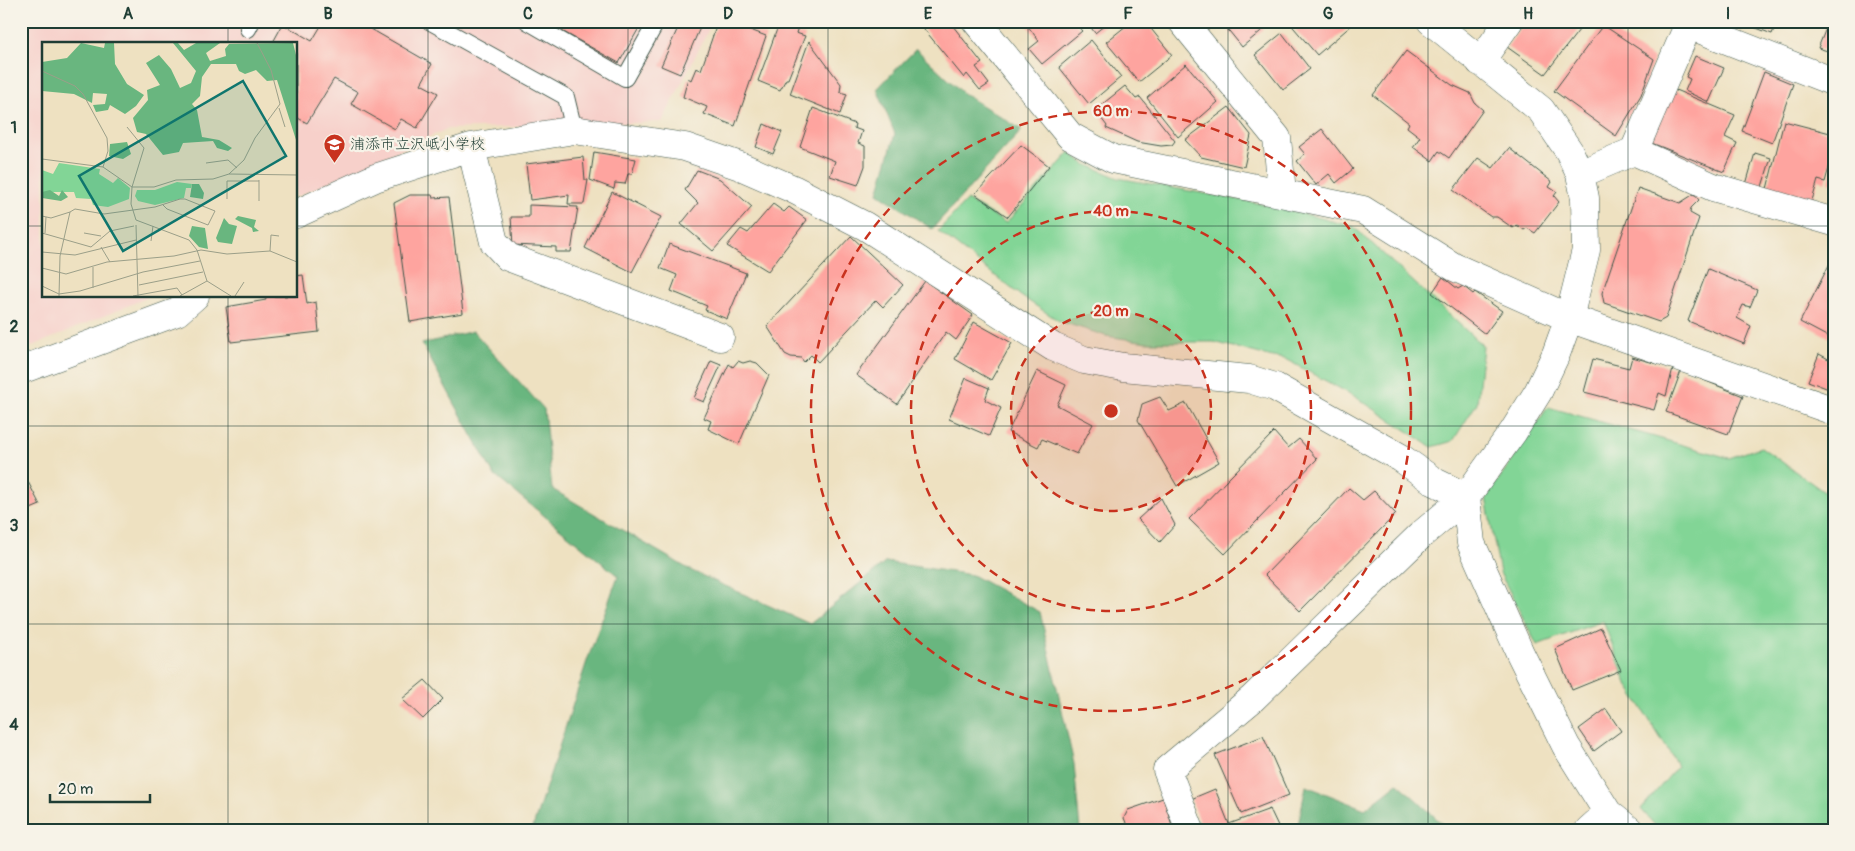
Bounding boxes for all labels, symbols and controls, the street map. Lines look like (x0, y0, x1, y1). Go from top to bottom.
text: A (123, 4, 134, 24)
text: B (323, 4, 333, 24)
text: C (523, 4, 533, 24)
text: D (723, 4, 733, 24)
text: E (924, 4, 933, 24)
text: F (1123, 4, 1133, 24)
text: G (1323, 4, 1334, 24)
text: H (1523, 4, 1533, 24)
text: I (1726, 4, 1730, 24)
inset map (42, 42, 298, 298)
text: 60 m (1093, 102, 1129, 121)
text: 1 (11, 118, 17, 138)
school or university icon: 浦添市立沢岻小学校 (322, 132, 346, 163)
place label: 浦添市立沢岻小学校 (350, 135, 485, 154)
text: 40 m (1093, 202, 1129, 221)
text: 20 m (1093, 302, 1129, 321)
text: 2 (10, 317, 19, 337)
centre of rings (1102, 402, 1120, 420)
text: 3 (10, 516, 19, 536)
text: 4 (9, 715, 19, 735)
scale bar (50, 771, 150, 803)
text: 20 m (58, 780, 93, 799)

